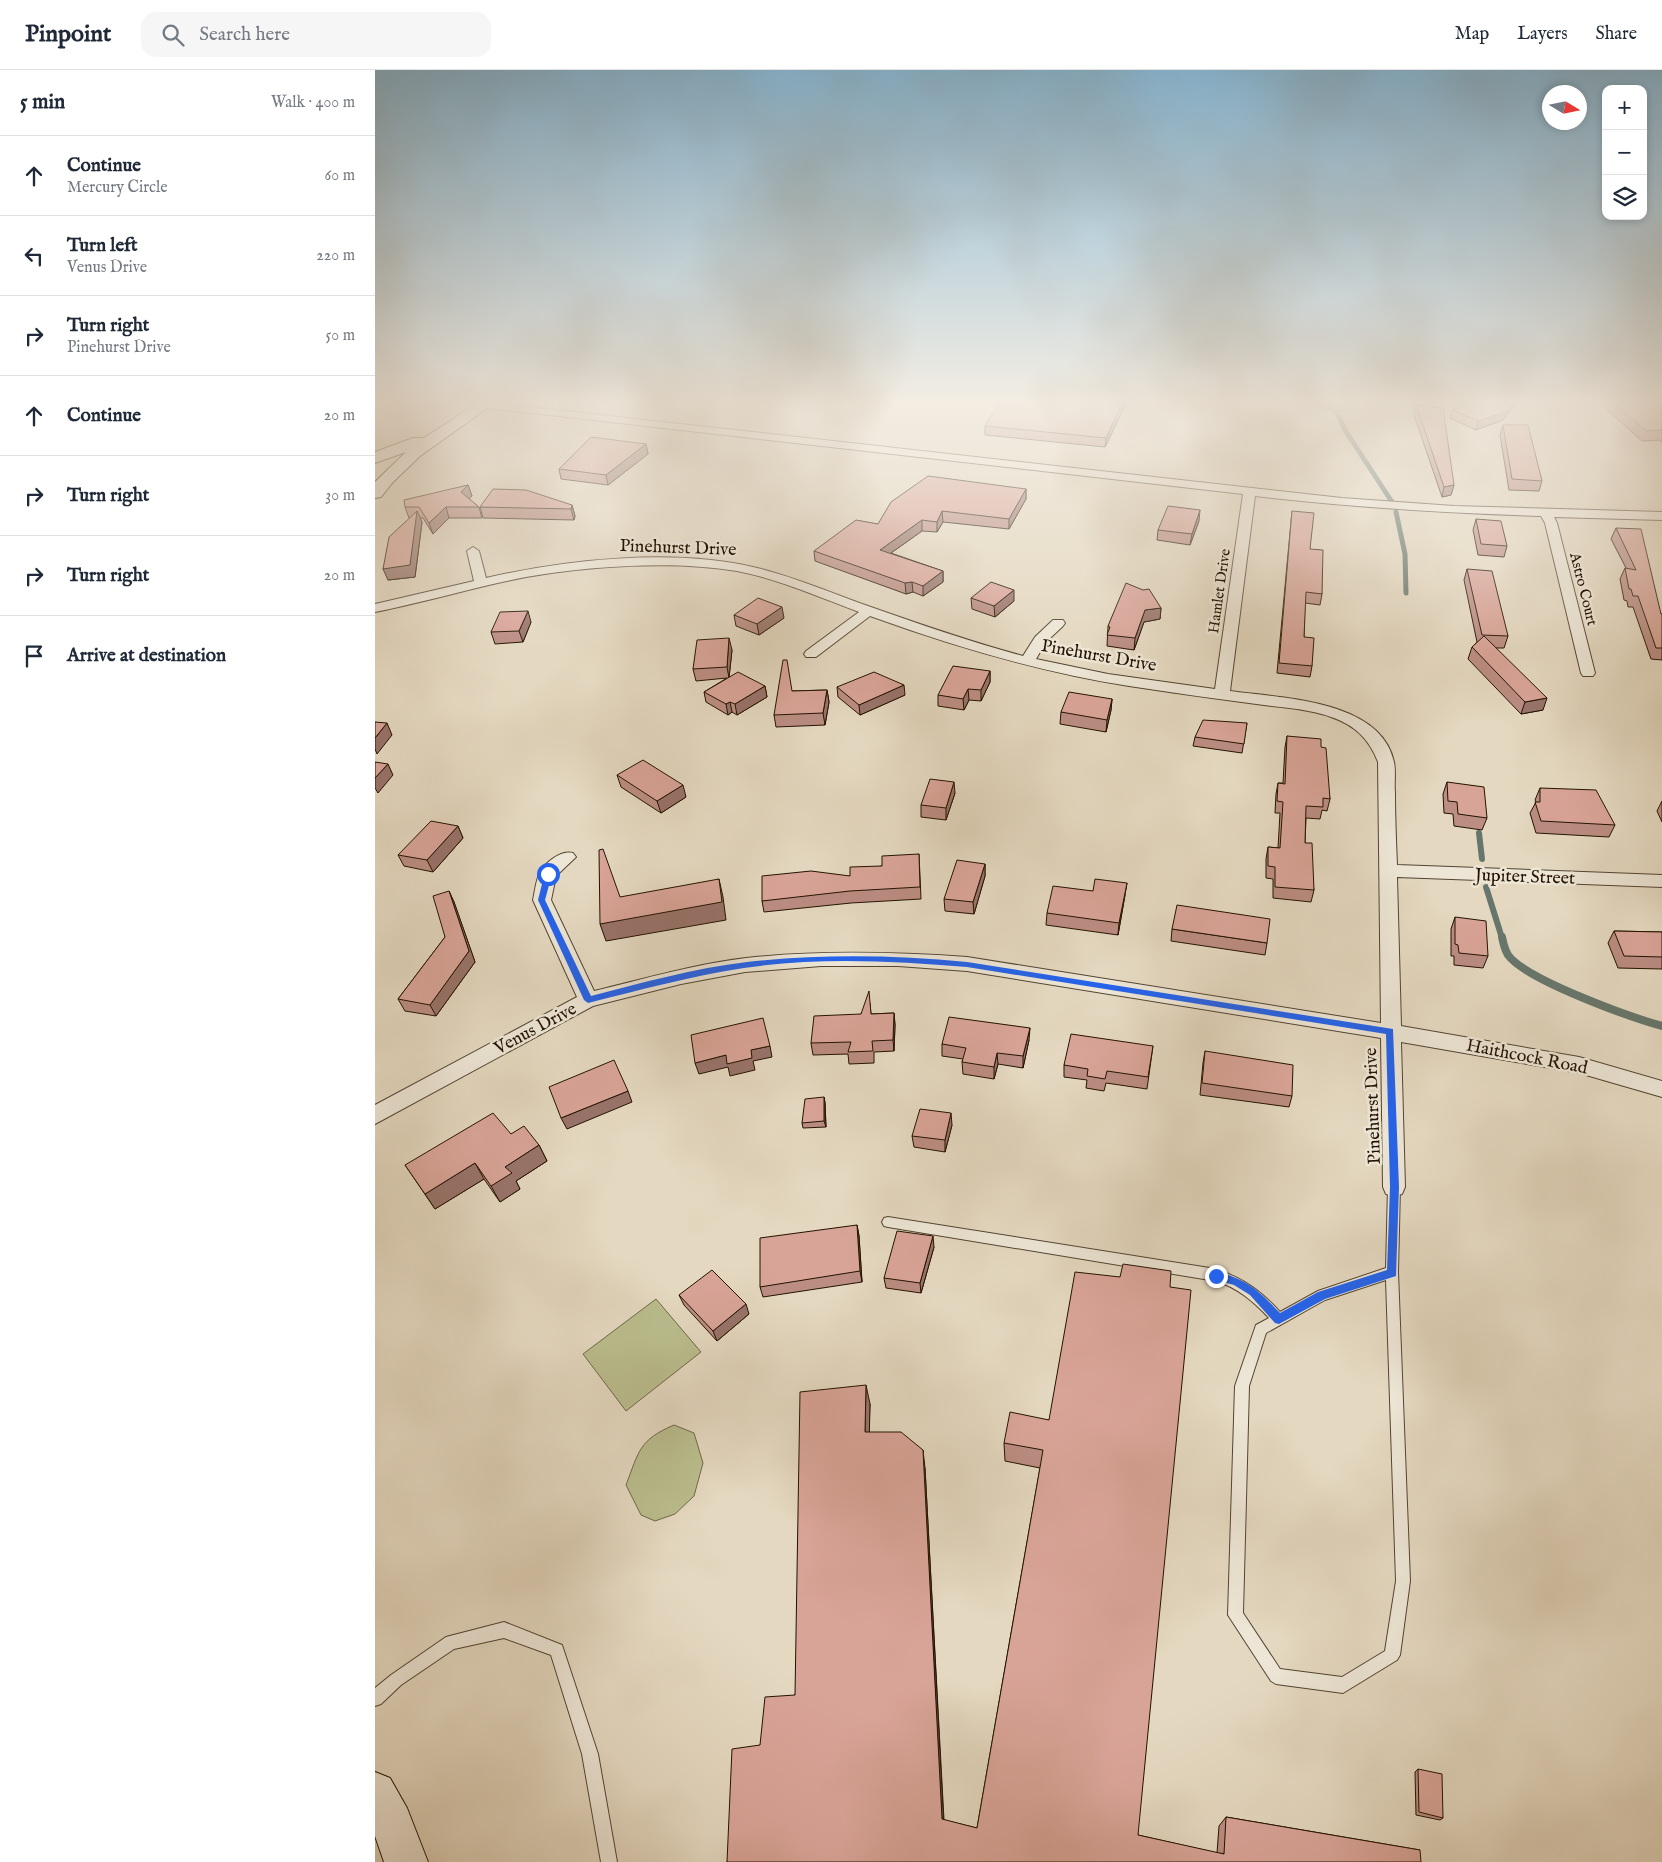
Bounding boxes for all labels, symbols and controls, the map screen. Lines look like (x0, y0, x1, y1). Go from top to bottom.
search box (141, 12, 491, 57)
text: Pinpoint (25, 19, 111, 50)
icon: search (159, 21, 187, 49)
text: Search here (199, 23, 290, 47)
text: Map (1455, 23, 1489, 46)
text: Layers (1517, 23, 1568, 46)
text: Share (1596, 23, 1637, 46)
north arrow (1542, 85, 1587, 130)
map controls (1602, 85, 1647, 220)
button: + (1602, 85, 1647, 130)
text: 5 min (20, 89, 65, 116)
text: Walk · 400 m (271, 93, 355, 113)
button: − (1602, 130, 1647, 175)
text: Continue (67, 154, 141, 178)
icon: ahead (20, 162, 48, 190)
text: 60 m (325, 166, 355, 186)
button: layers (1602, 175, 1647, 220)
text: Mercury Circle (67, 178, 168, 198)
text: Turn left (67, 234, 138, 258)
icon: left (20, 242, 48, 270)
text: 220 m (316, 246, 355, 266)
text: Venus Drive (67, 258, 147, 278)
text: Turn right (67, 314, 149, 338)
icon: right (20, 322, 48, 350)
text: 50 m (326, 326, 355, 346)
text: Pinehurst Drive (67, 338, 171, 358)
icon: ahead (20, 402, 48, 430)
text: Continue (67, 404, 141, 428)
text: 20 m (324, 406, 355, 426)
icon: right (20, 482, 48, 510)
text: Turn right (67, 484, 149, 508)
text: 30 m (325, 486, 355, 506)
street label: Pinehurst Drive (619, 535, 737, 562)
street label: Hamlet Drive (1204, 547, 1235, 635)
street label: Astro Court (1565, 550, 1602, 628)
icon: right (20, 562, 48, 590)
text: Turn right (67, 564, 149, 588)
text: 20 m (324, 566, 355, 586)
street label: Pinehurst Drive (1039, 635, 1158, 678)
icon: arrive (20, 642, 48, 670)
text: Arrive at destination (67, 644, 226, 668)
route start (537, 863, 560, 886)
street label: Jupiter Street (1472, 864, 1575, 891)
street label: Venus Drive (490, 998, 581, 1061)
street label: Haithcock Road (1464, 1034, 1590, 1081)
street label: Pinehurst Drive (1360, 1047, 1387, 1165)
route end (1205, 1265, 1228, 1288)

